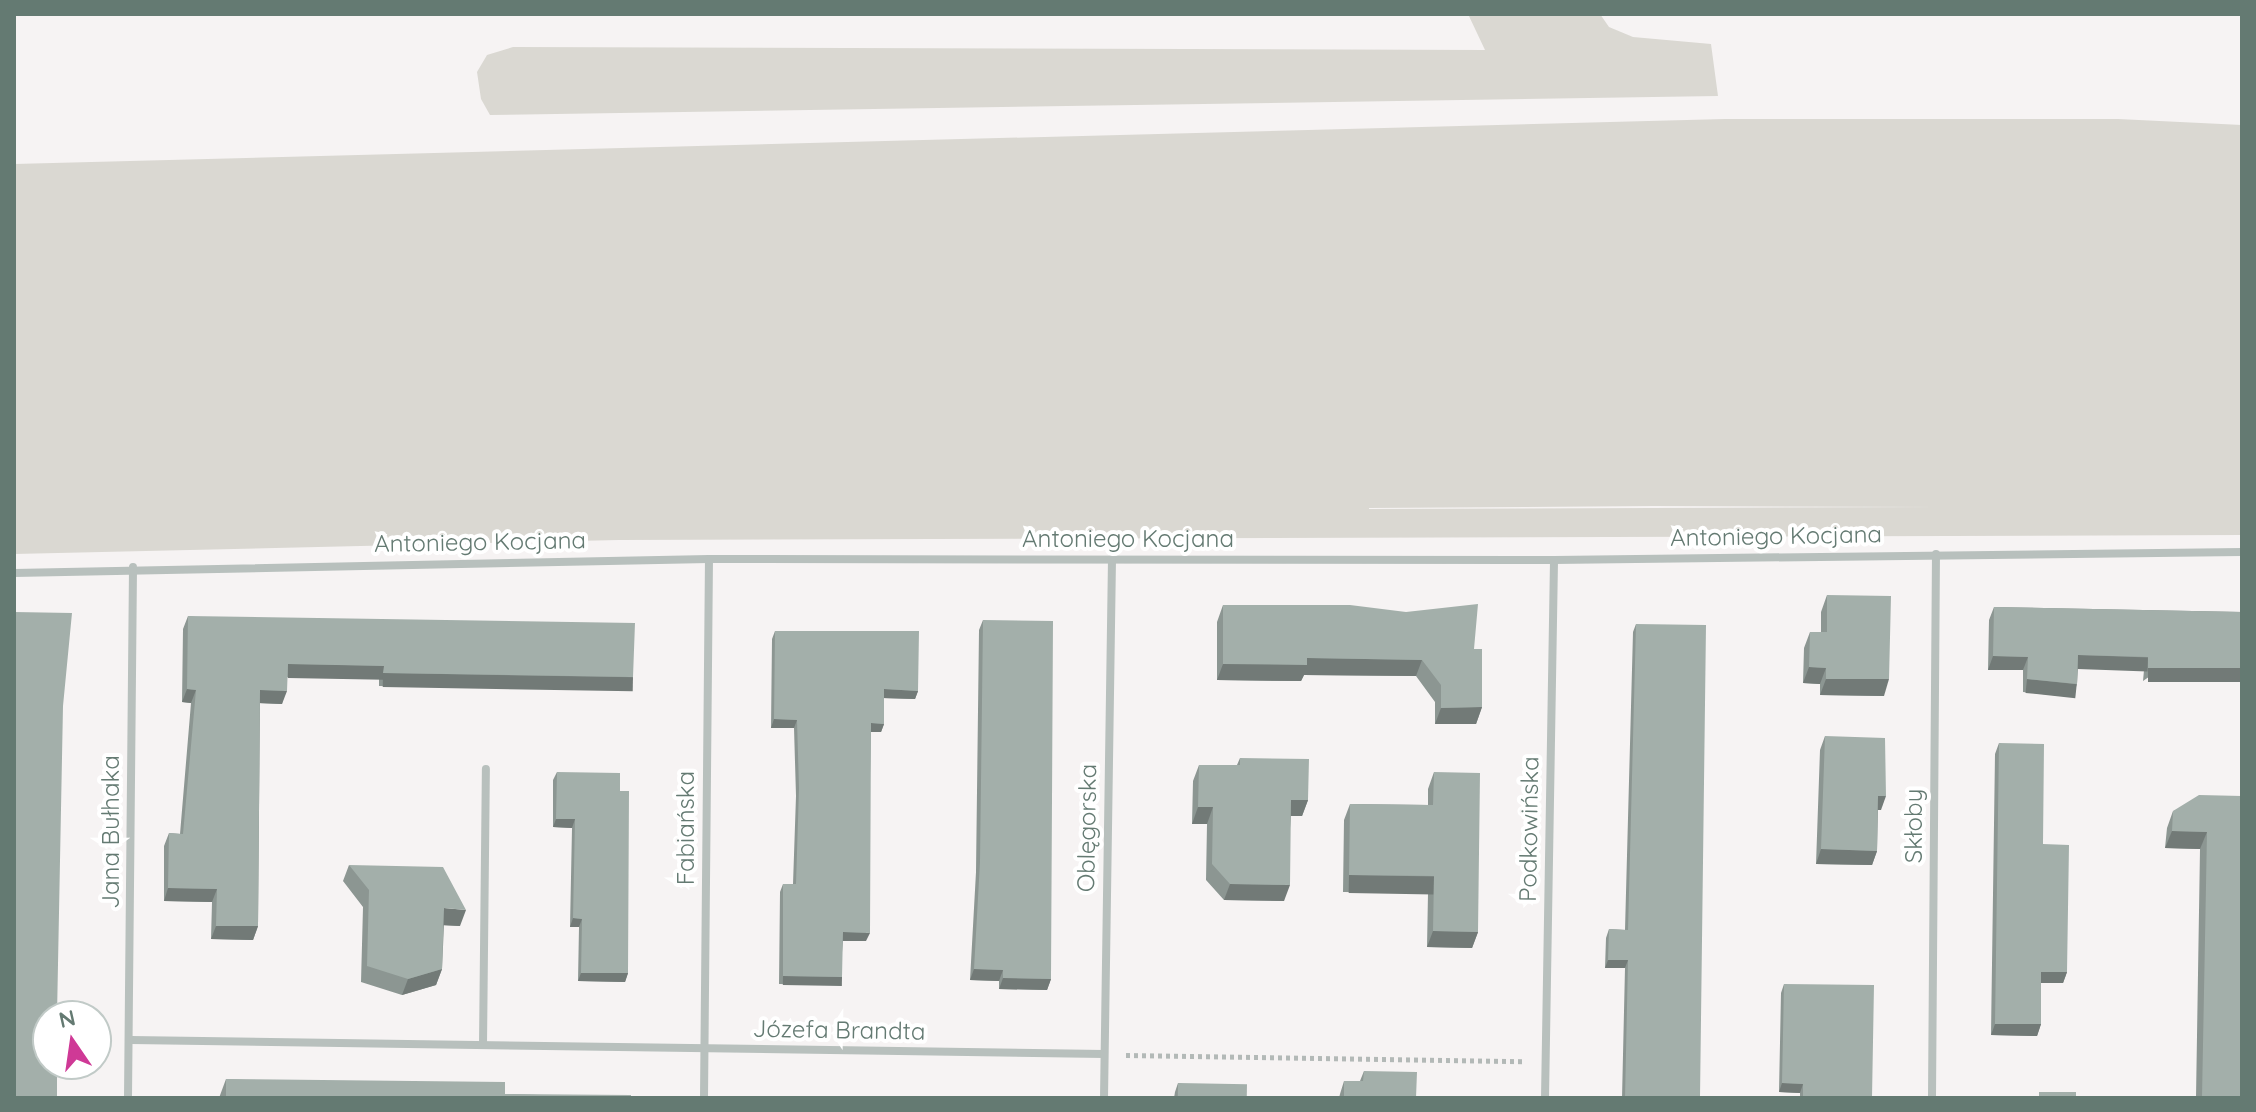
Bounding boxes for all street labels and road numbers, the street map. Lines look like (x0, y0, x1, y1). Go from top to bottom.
street label: Antoniego Kocjana (1670, 520, 1882, 552)
street label: Antoniego Kocjana (1022, 525, 1234, 553)
street label: Antoniego Kocjana (374, 526, 586, 558)
street label: Jana Bułhaka (97, 755, 125, 909)
street label: Podkowińska (1513, 756, 1545, 902)
street label: Oblęgorska (1071, 764, 1103, 892)
street label: Fabiańska (672, 771, 700, 885)
street label: Skłoby (1900, 789, 1928, 863)
street label: Józefa Brandta (752, 1014, 926, 1046)

